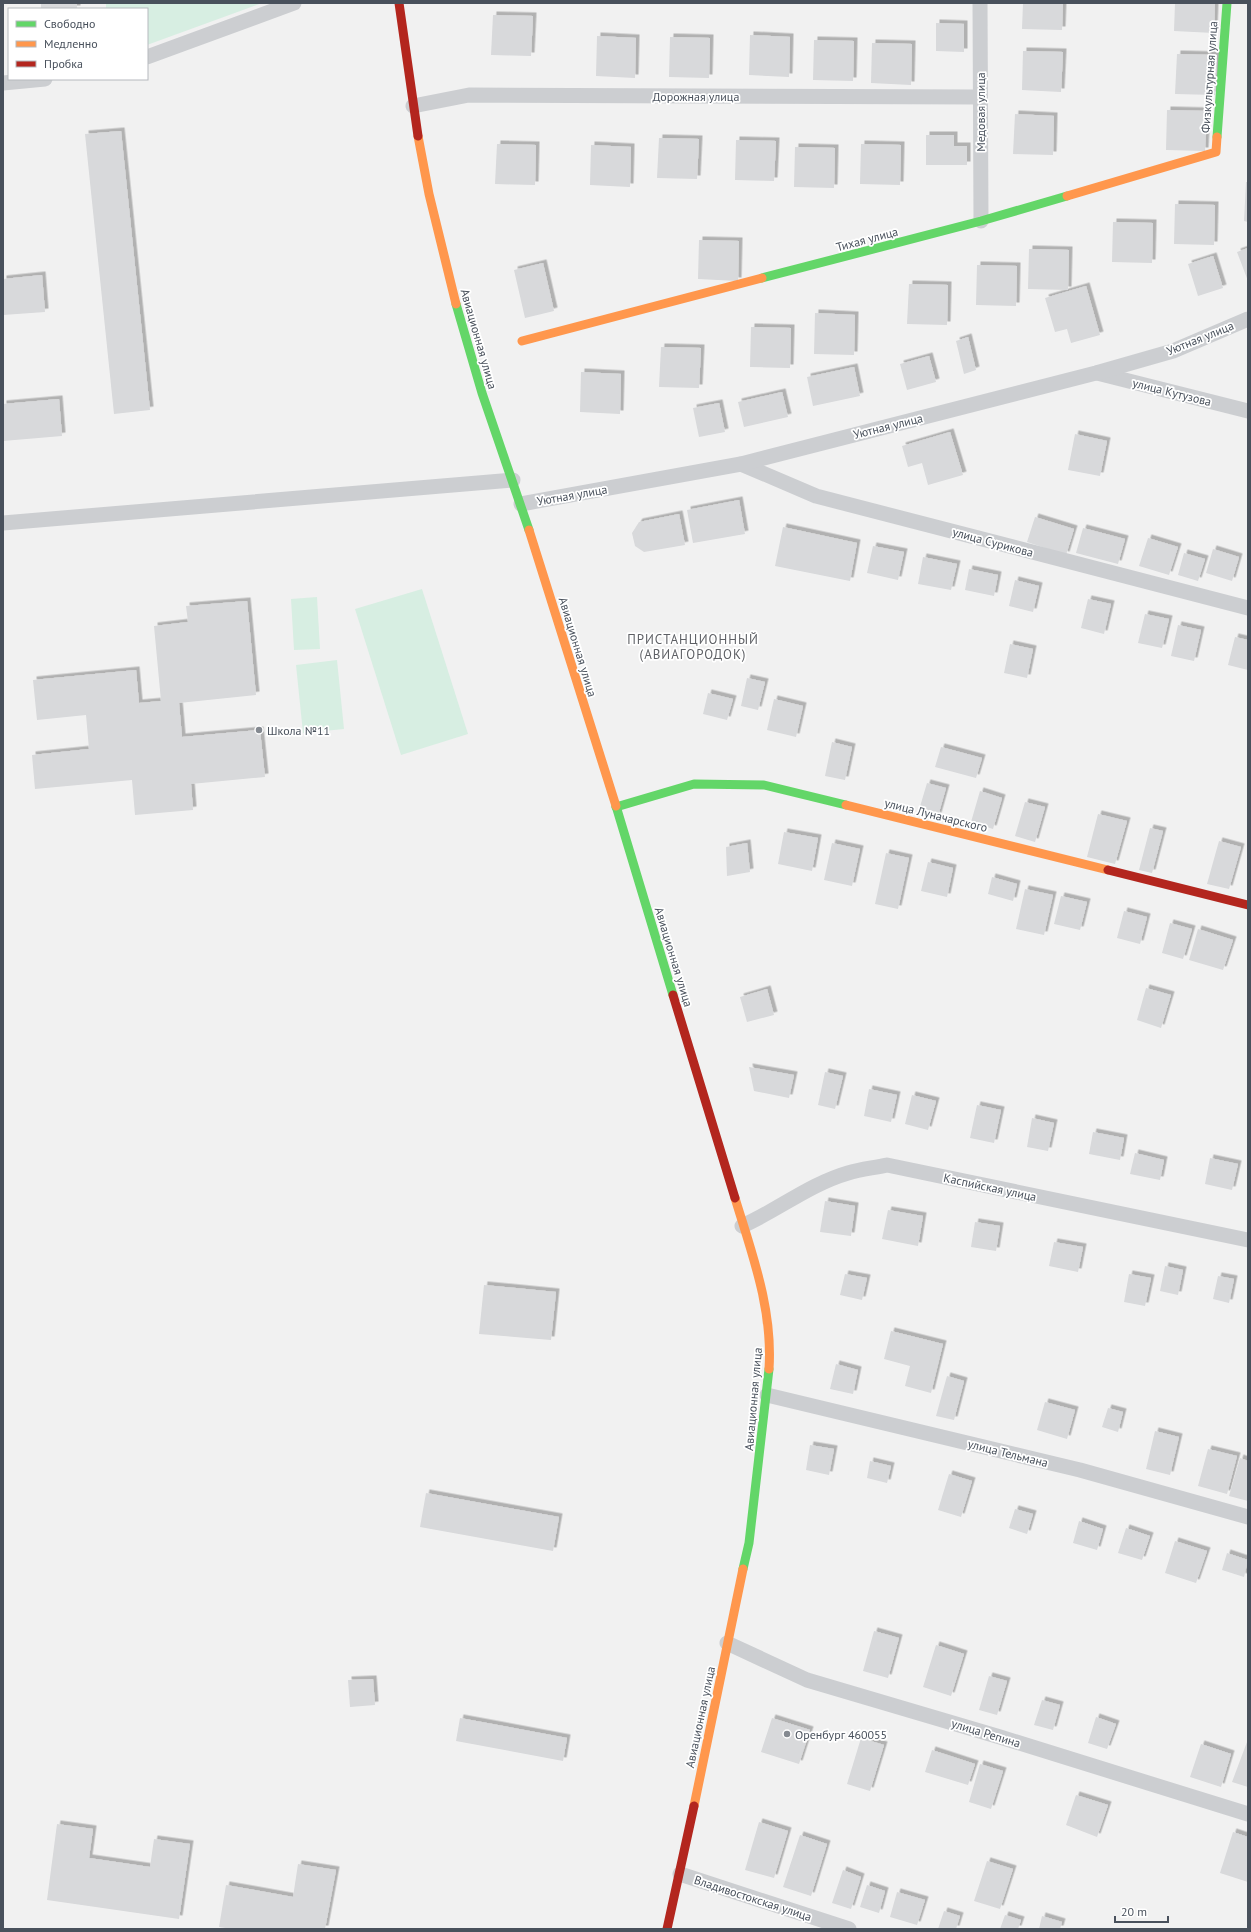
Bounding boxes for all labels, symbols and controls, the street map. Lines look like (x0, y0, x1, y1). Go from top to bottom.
legend (8, 8, 148, 80)
text: Свободно (44, 16, 95, 31)
street label: Физкультурная улица (1198, 20, 1220, 134)
text: Медленно (44, 36, 98, 51)
text: Пробка (44, 56, 83, 71)
street label: Медовая улица (973, 72, 988, 152)
street label: Дорожная улица (653, 89, 739, 104)
street label: Тихая улица (834, 224, 900, 254)
street label: Авиационная улица (458, 287, 500, 391)
street label: Уютная улица (1164, 318, 1236, 358)
street label: улица Кутузова (1131, 375, 1213, 409)
street label: Уютная улица (852, 410, 924, 442)
street label: Уютная улица (536, 481, 608, 509)
street label: улица Сурикова (951, 524, 1035, 560)
street label: Авиационная улица (556, 595, 600, 699)
district label: ПРИСТАНЦИОННЫЙ (АВИАГОРОДОК) (627, 631, 759, 663)
place label: Школа №11 (267, 723, 330, 738)
marker: Школа №11 (254, 725, 264, 735)
street label: улица Луначарского (883, 795, 989, 835)
street label: Авиационная улица (652, 905, 696, 1009)
street label: Каспийская улица (942, 1170, 1038, 1204)
street label: Авиационная улица (741, 1347, 765, 1451)
street label: улица Тельмана (966, 1436, 1050, 1470)
street label: Авиационная улица (682, 1665, 718, 1769)
street label: улица Репина (950, 1715, 1022, 1751)
place label: Оренбург 460055 (795, 1727, 887, 1742)
marker: Оренбург 460055 (782, 1729, 792, 1739)
street label: Владивостокская улица (692, 1872, 814, 1924)
scale bar (1115, 1898, 1168, 1924)
text: 20 m (1121, 1904, 1147, 1919)

